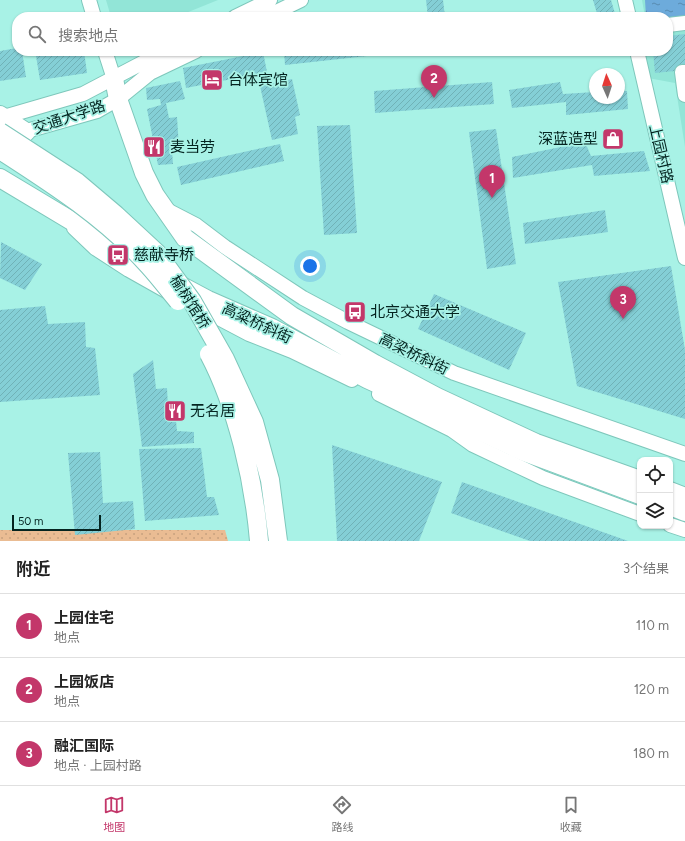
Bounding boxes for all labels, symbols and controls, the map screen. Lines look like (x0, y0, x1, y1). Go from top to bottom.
search box (12, 12, 673, 56)
icon: search (26, 23, 48, 45)
text: 搜索地点 (58, 27, 118, 45)
pin: 2 (421, 65, 447, 98)
hotel icon: 台体宾馆 (199, 67, 225, 93)
north arrow (589, 68, 625, 104)
place label: 台体宾馆 (228, 71, 288, 89)
street label: 交通大学路 (31, 96, 107, 138)
street label: 上园村路 (645, 123, 677, 185)
shop icon: 深蓝造型 (600, 126, 626, 152)
place label: 深蓝造型 (538, 130, 598, 148)
restaurant icon: 麦当劳 (141, 134, 167, 160)
place label: 麦当劳 (170, 138, 215, 156)
pin: 1 (479, 165, 505, 198)
bus stop icon: 慈献寺桥 (105, 242, 131, 268)
place label: 慈献寺桥 (134, 246, 194, 264)
your location (300, 256, 320, 276)
street label: 榆树馆桥 (166, 272, 214, 332)
pin: 3 (610, 286, 636, 319)
street label: 高粱桥斜街 (219, 299, 295, 347)
bus stop icon: 北京交通大学 (342, 299, 368, 325)
place label: 北京交通大学 (370, 303, 460, 321)
street label: 高梁桥斜街 (376, 329, 452, 379)
restaurant icon: 无名居 (162, 398, 188, 424)
place label: 无名居 (190, 402, 235, 420)
map controls (637, 457, 673, 529)
button: locate (637, 457, 673, 493)
button: layers (637, 493, 673, 529)
scale bar (12, 513, 101, 532)
text: 50 m (18, 515, 43, 528)
text: 附近 (16, 559, 50, 579)
text: 3个结果 (623, 561, 669, 576)
text: 上园住宅 (54, 609, 114, 627)
text: 1 (26, 618, 32, 633)
text: 110 m (636, 618, 669, 633)
text: 地点 (54, 630, 80, 645)
text: 上园饭店 (54, 673, 114, 691)
text: 2 (25, 682, 33, 697)
text: 120 m (634, 682, 669, 697)
text: 地点 (54, 694, 80, 709)
text: 融汇国际 (54, 737, 114, 755)
text: 3 (25, 746, 33, 761)
text: 180 m (633, 746, 669, 761)
text: 地点 · 上园村路 (54, 758, 142, 773)
tab: 地图 (103, 794, 125, 834)
tab: 路线 (331, 794, 353, 834)
tab: 收藏 (560, 794, 582, 834)

